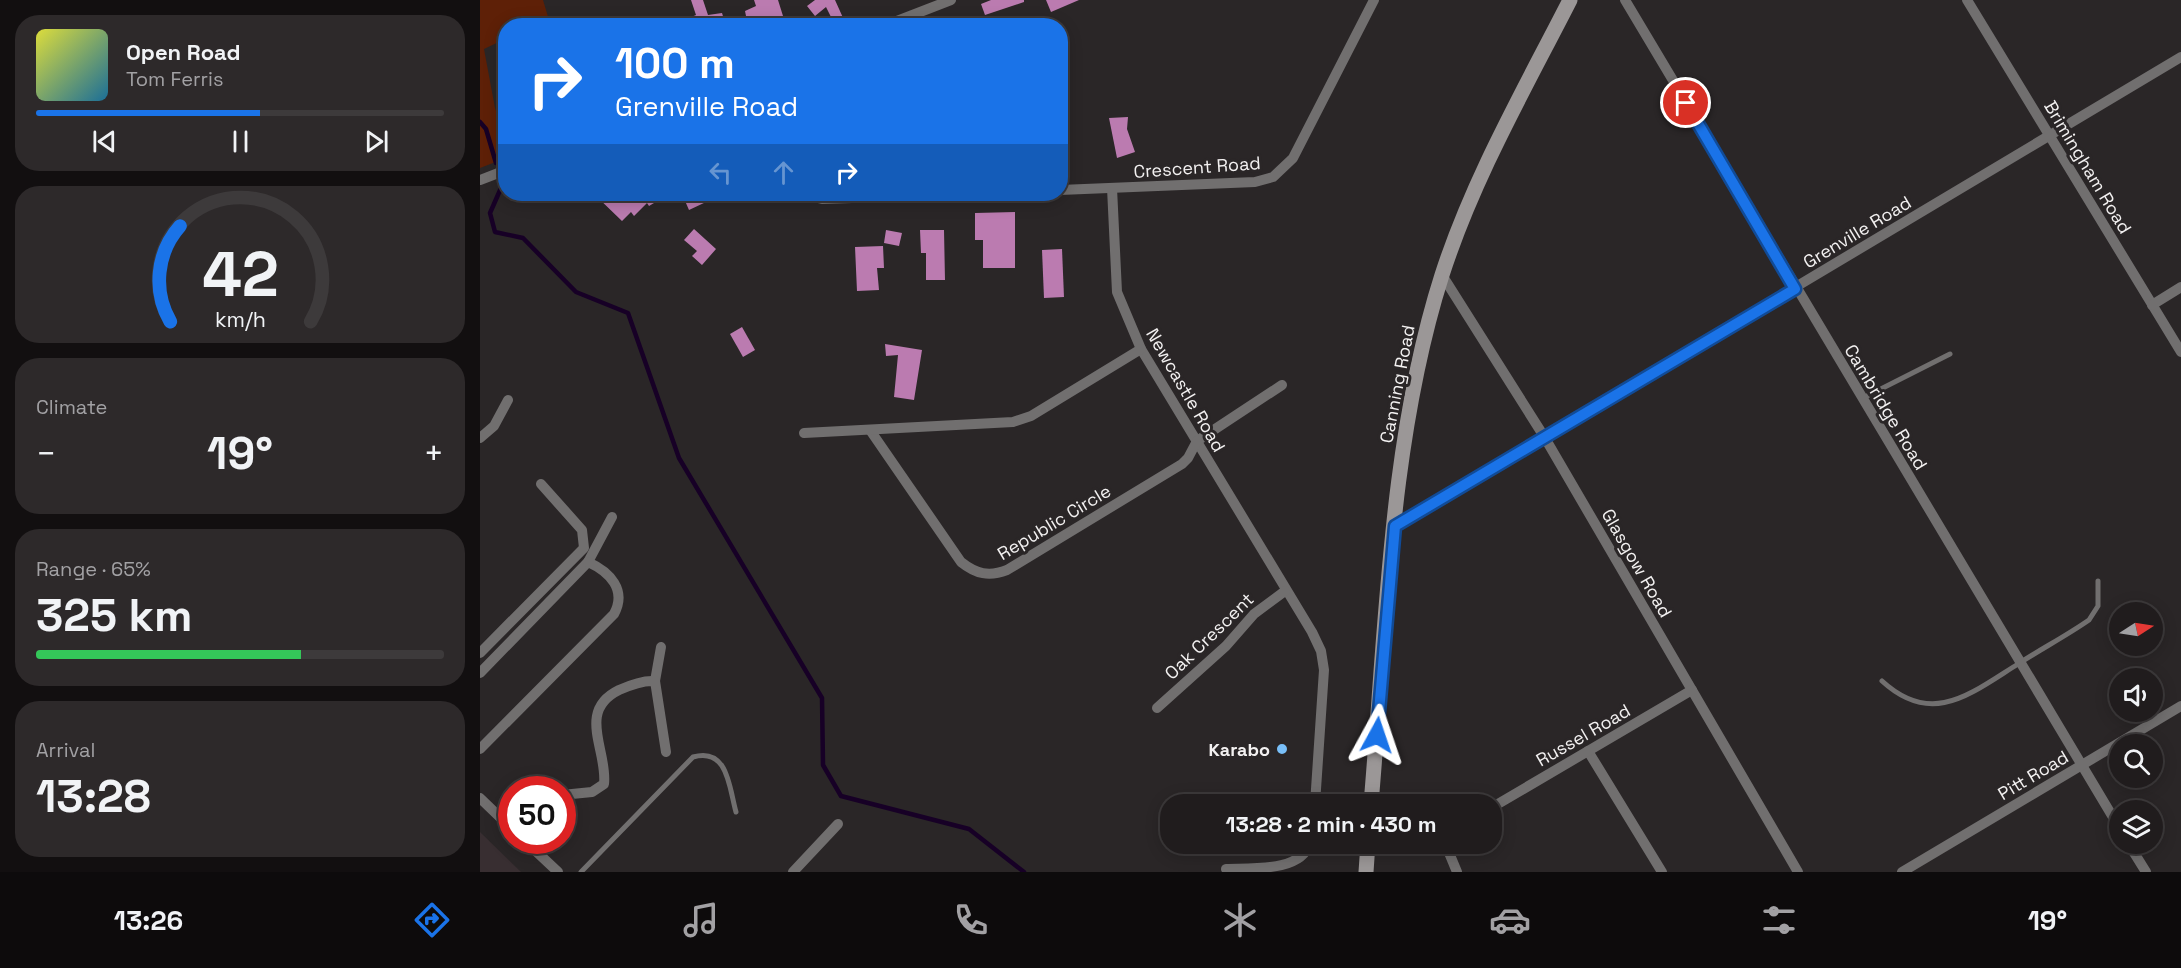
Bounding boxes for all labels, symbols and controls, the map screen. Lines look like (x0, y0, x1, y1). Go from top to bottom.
text: 100 m (615, 37, 735, 90)
text: Open Road (126, 38, 241, 66)
icon: right (516, 42, 594, 120)
text: Tom Ferris (126, 66, 224, 92)
pin (1660, 77, 1711, 128)
icon: arrive (1669, 86, 1702, 119)
text: Grenville Road (615, 89, 798, 124)
street label: Brimingham Road (2039, 96, 2137, 238)
icon: previous (88, 125, 121, 158)
icon: pause (224, 125, 257, 158)
icon: next (360, 125, 393, 158)
street label: Crescent Road (1133, 151, 1261, 183)
icon: left (704, 156, 737, 189)
icon: ahead (767, 156, 800, 189)
icon: right (830, 156, 863, 189)
street label: Grenville Road (1799, 191, 1915, 273)
text: 42 (202, 235, 278, 314)
text: km/h (214, 306, 266, 333)
street label: Canning Road (1374, 323, 1420, 445)
street label: Newcastle Road (1141, 324, 1231, 456)
street label: Cambridge Road (1839, 340, 1933, 474)
text: Climate (36, 394, 107, 420)
text: 19° (207, 425, 273, 482)
text: − (36, 433, 56, 475)
text: + (424, 433, 444, 475)
street label: Republic Circle (993, 479, 1115, 565)
street label: Glasgow Road (1597, 505, 1677, 621)
text: Range · 65% (36, 556, 151, 582)
text: 325 km (36, 587, 192, 644)
street label: Oak Crescent (1160, 588, 1258, 684)
north arrow (2109, 602, 2163, 656)
map controls (2109, 602, 2163, 854)
button: sound (2109, 668, 2163, 722)
street label: Russel Road (1532, 699, 1634, 771)
position arrow (1345, 703, 1409, 767)
button: search (2109, 734, 2163, 788)
text: Arrival (36, 737, 95, 763)
place label: Karabo (1209, 738, 1270, 761)
marker: Karabo (1275, 742, 1289, 756)
street label: Pitt Road (1994, 745, 2072, 805)
text: 13:28 (36, 768, 151, 825)
speed limit sign: 50 (498, 776, 576, 854)
button: layers (2109, 800, 2163, 854)
text: 13:28 · 2 min · 430 m (1226, 810, 1436, 838)
icon: directions (411, 899, 453, 941)
icon: music (680, 899, 722, 941)
icon: phone (950, 899, 992, 941)
icon: climate (1219, 899, 1261, 941)
icon: car (1489, 899, 1531, 941)
icon: filters (1758, 899, 1800, 941)
text: 13:26 (114, 903, 183, 938)
text: 19° (2028, 903, 2067, 938)

